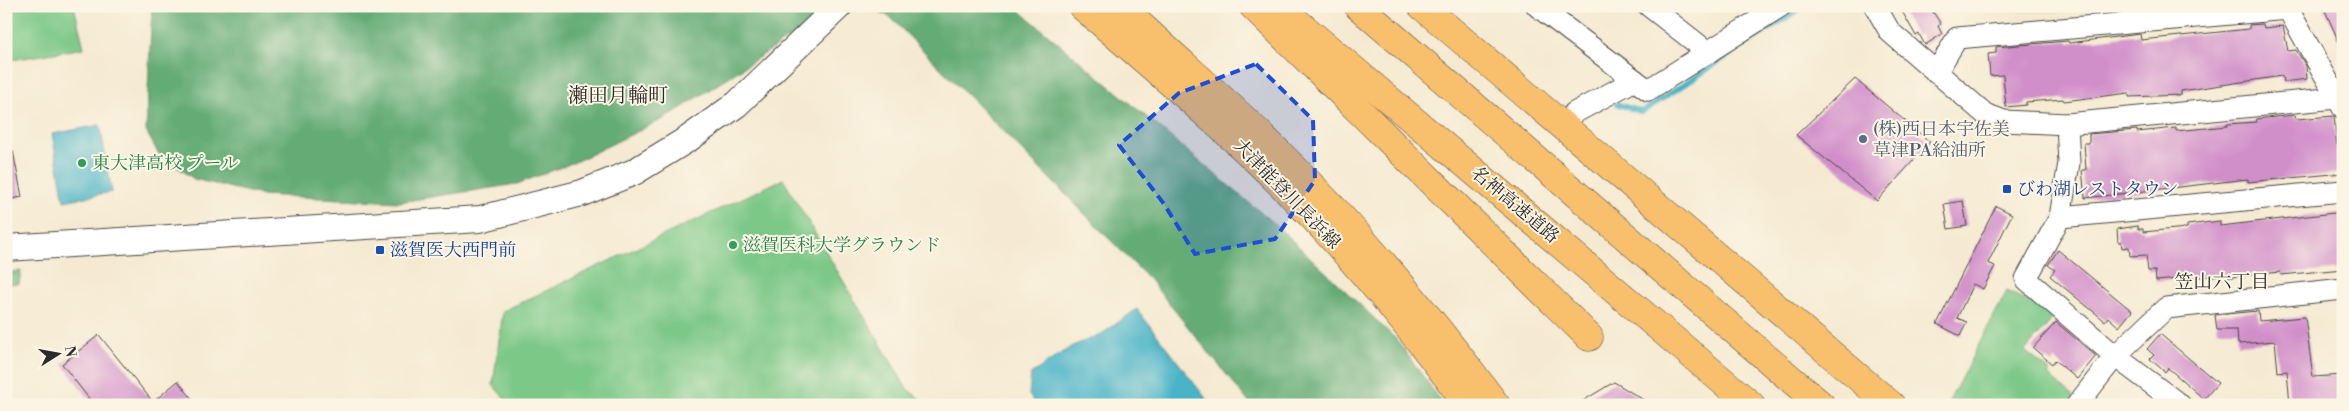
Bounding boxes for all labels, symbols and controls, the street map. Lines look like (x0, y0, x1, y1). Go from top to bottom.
district label: 瀬田月輪町 (568, 84, 668, 109)
place label: (株)西日本宇佐美 草津PA給油所 (1873, 118, 2010, 162)
marker: (株)西日本宇佐美 草津PA給油所 (1857, 133, 1869, 145)
street label: 大津能登川長浜線 (1229, 134, 1345, 254)
place label: 東大津高校 プール (92, 152, 239, 175)
marker: 東大津高校 プール (76, 157, 88, 169)
street label: 名神高速道路 (1466, 161, 1564, 249)
place label: びわ湖レストタウン (2017, 178, 2178, 201)
marker: びわ湖レストタウン (2001, 183, 2013, 195)
place label: 滋賀医科大学グラウンド (743, 234, 941, 257)
place label: 滋賀医大西門前 (390, 239, 516, 262)
marker: 滋賀医科大学グラウンド (727, 239, 739, 251)
marker: 滋賀医大西門前 (374, 244, 386, 256)
district label: 笠山六丁目 (2174, 270, 2270, 294)
north arrow (32, 328, 82, 378)
text: N (60, 345, 80, 359)

